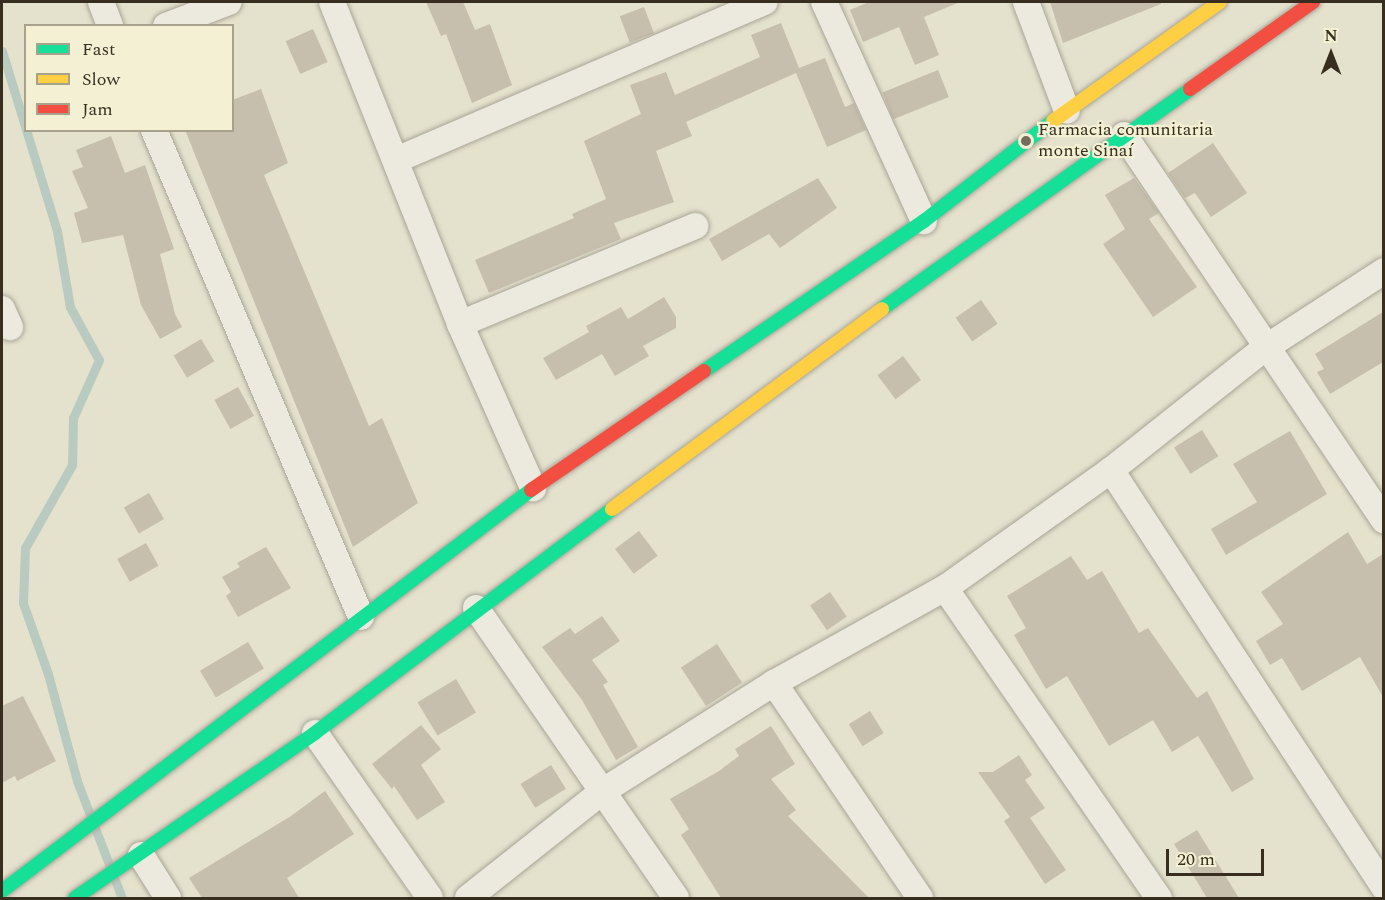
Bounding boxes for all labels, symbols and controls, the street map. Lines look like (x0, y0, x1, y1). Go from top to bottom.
legend (24, 24, 234, 132)
north arrow (1301, 24, 1361, 84)
text: N (1324, 24, 1338, 48)
text: Fast (82, 36, 115, 63)
text: Slow (82, 66, 120, 93)
text: Jam (82, 96, 113, 123)
place label: Farmacia comunitaria monte Sinaí (1038, 120, 1213, 162)
marker: Farmacia comunitaria monte Sinaí (1019, 134, 1033, 148)
scale bar (1169, 837, 1266, 875)
text: 20 m (1177, 846, 1215, 873)

